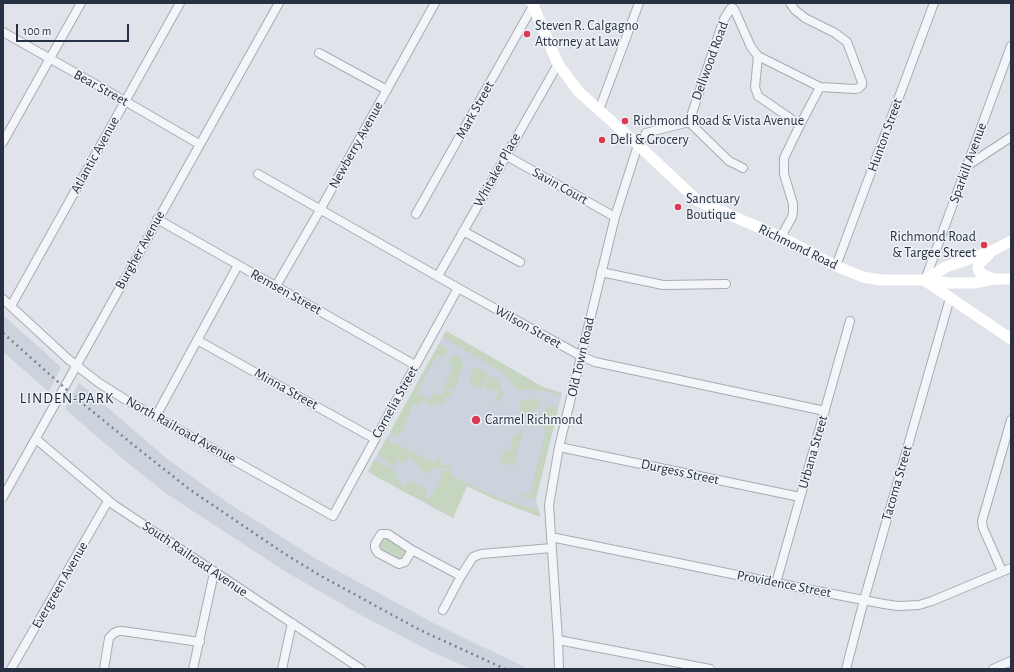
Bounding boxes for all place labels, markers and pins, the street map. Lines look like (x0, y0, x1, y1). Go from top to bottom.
place label: Steven R. Calgagno Attorney at Law (535, 18, 639, 50)
marker: Steven R. Calgagno Attorney at Law (522, 29, 532, 39)
place label: Richmond Road & Vista Avenue (633, 113, 804, 129)
marker: Richmond Road & Vista Avenue (620, 116, 630, 126)
place label: Deli & Grocery (610, 132, 689, 148)
marker: Deli & Grocery (597, 135, 607, 145)
place label: Sanctuary Boutique (686, 191, 740, 224)
marker: Sanctuary Boutique (673, 202, 683, 212)
place label: Richmond Road & Targee Street (890, 229, 976, 262)
marker: Richmond Road & Targee Street (979, 240, 989, 250)
place label: Carmel Richmond (485, 412, 583, 428)
marker: Carmel Richmond (470, 414, 482, 426)

